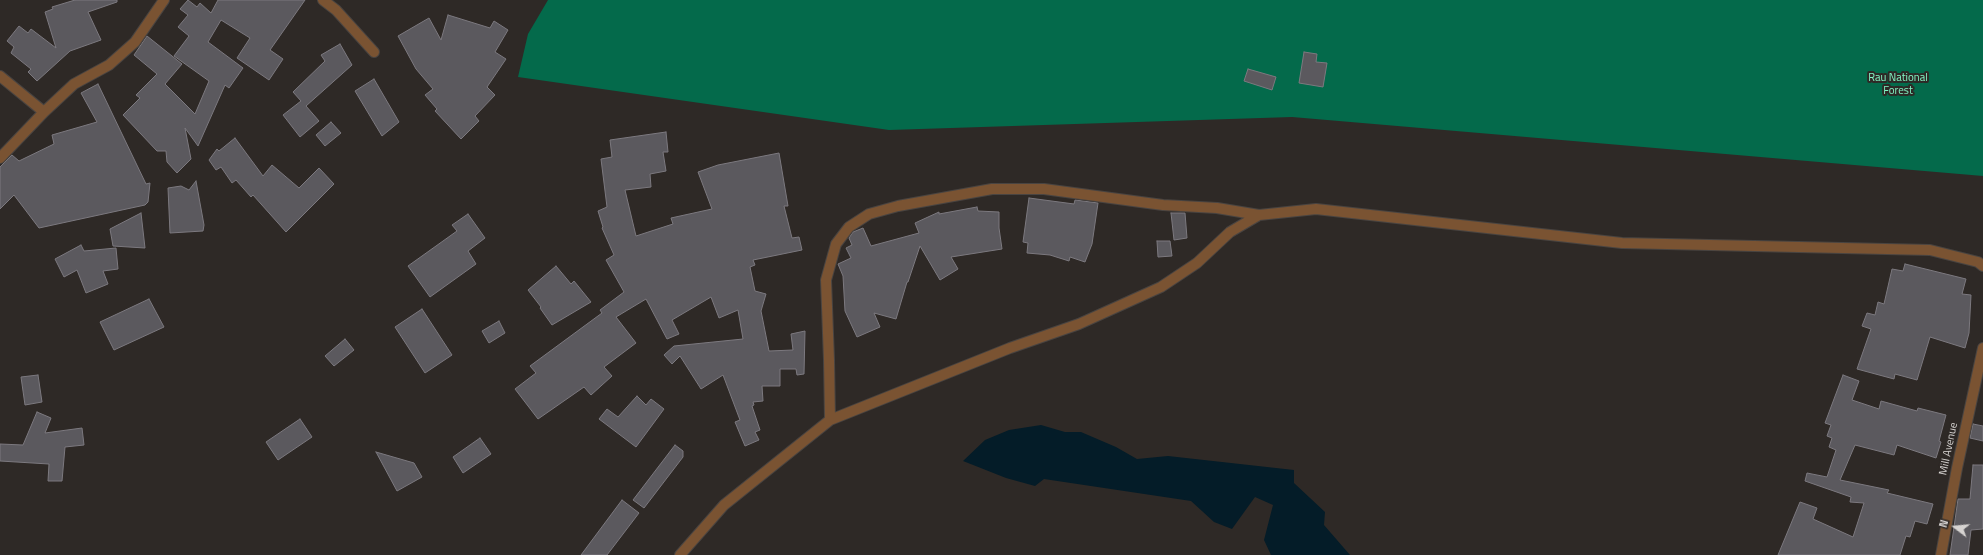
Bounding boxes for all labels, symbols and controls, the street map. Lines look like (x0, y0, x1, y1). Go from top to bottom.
park label: Rau National Forest (1868, 71, 1928, 97)
street label: Mill Avenue (1937, 421, 1961, 477)
north arrow (1935, 507, 1975, 547)
text: N (1935, 518, 1952, 530)

